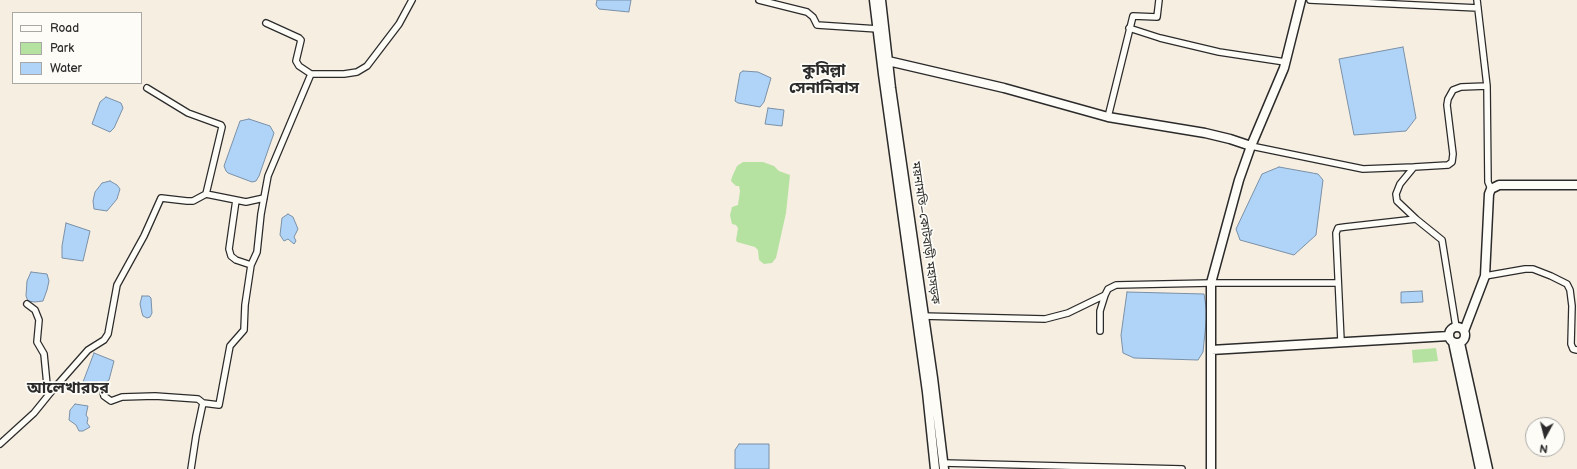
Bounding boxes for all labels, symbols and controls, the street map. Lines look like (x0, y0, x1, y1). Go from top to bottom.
legend (12, 12, 142, 84)
text: Road (50, 21, 79, 36)
text: Park (50, 41, 74, 56)
text: Water (50, 61, 82, 76)
district label: কুমিল্লা সেনানিবাস (789, 61, 859, 99)
street label: ময়নামতি–কোটবাড়ী মহাসড়ক (908, 161, 942, 305)
district label: আলেখারচর (27, 379, 109, 399)
north arrow (1525, 417, 1565, 457)
text: N (1539, 441, 1549, 455)

